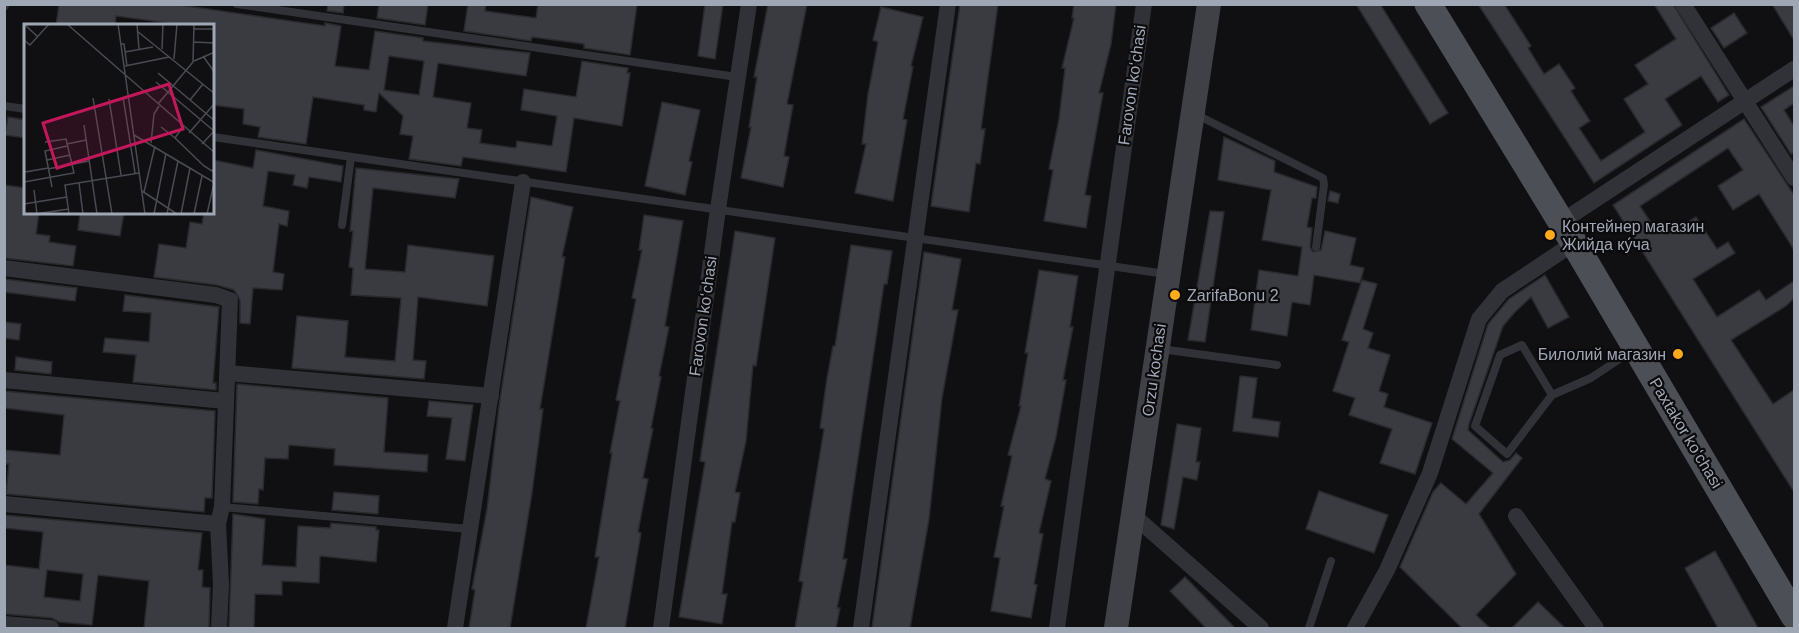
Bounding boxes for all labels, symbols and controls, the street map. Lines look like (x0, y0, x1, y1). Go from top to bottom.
inset map (24, 24, 214, 214)
street label: Farovon koʻchasi (1115, 24, 1149, 146)
place label: Контейнер магазин Жийда ку́ча (1562, 218, 1704, 253)
marker: Контейнер магазин Жийда ку́ча (1543, 228, 1557, 242)
street label: Farovon koʻchasi (686, 255, 720, 377)
place label: ZarifaBonu 2 (1187, 287, 1279, 304)
marker: ZarifaBonu 2 (1168, 288, 1182, 302)
street label: Orzu kochasi (1139, 323, 1169, 417)
place label: Билолий магазин (1538, 346, 1666, 363)
marker: Билолий магазин (1671, 347, 1685, 361)
street label: Paxtakor koʻchasi (1646, 375, 1726, 491)

